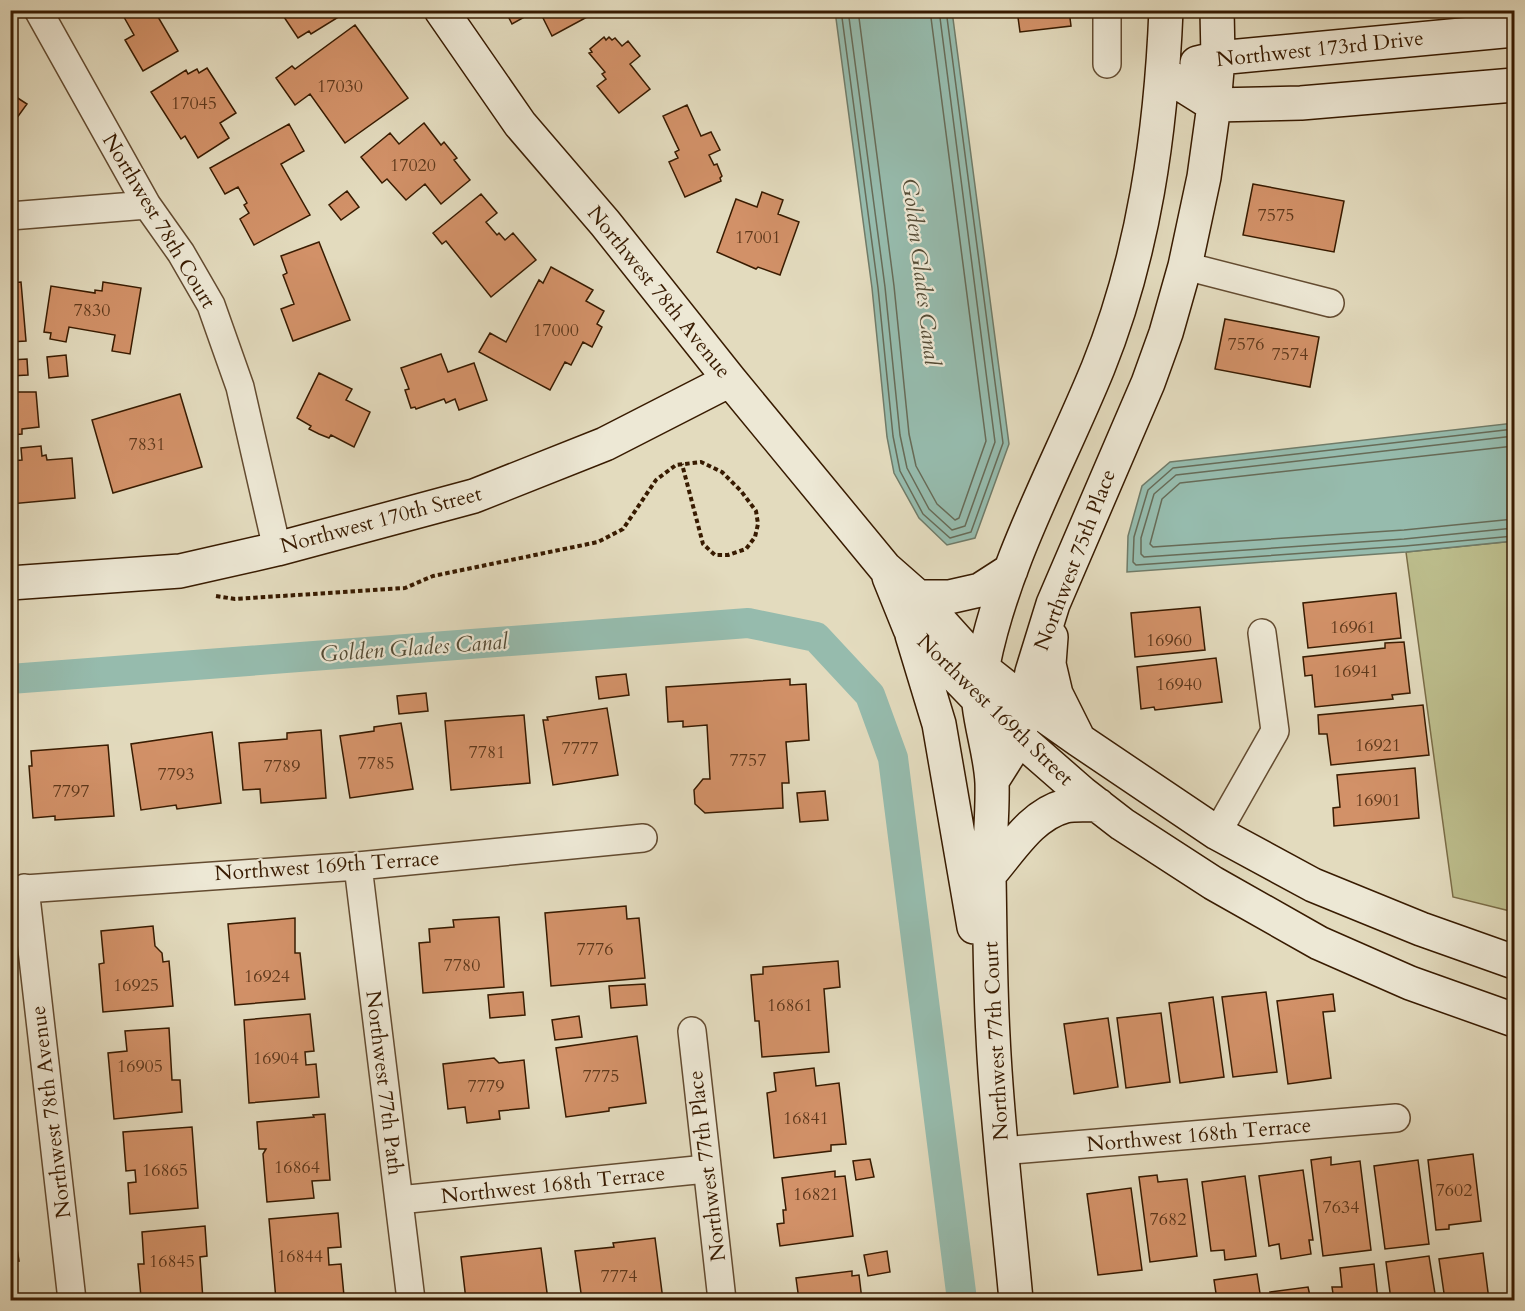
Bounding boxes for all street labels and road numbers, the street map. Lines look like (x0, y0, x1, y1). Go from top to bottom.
street label: Northwest 173rd Drive (1215, 24, 1425, 74)
street label: Northwest 78th Court (95, 128, 223, 314)
street label: Northwest 78th Avenue (580, 200, 738, 384)
street label: Northwest 75th Place (1027, 465, 1123, 655)
street label: Northwest 170th Street (277, 479, 485, 561)
street label: Northwest 169th Street (910, 628, 1080, 793)
street label: Northwest 169th Terrace (214, 844, 440, 888)
street label: Northwest 77th Court (976, 940, 1016, 1141)
street label: Northwest 77th Path (358, 989, 410, 1177)
street label: Northwest 78th Avenue (24, 1004, 78, 1220)
street label: Northwest 77th Place (681, 1069, 733, 1263)
street label: Northwest 168th Terrace (1086, 1111, 1312, 1159)
street label: Northwest 168th Terrace (439, 1159, 667, 1211)

